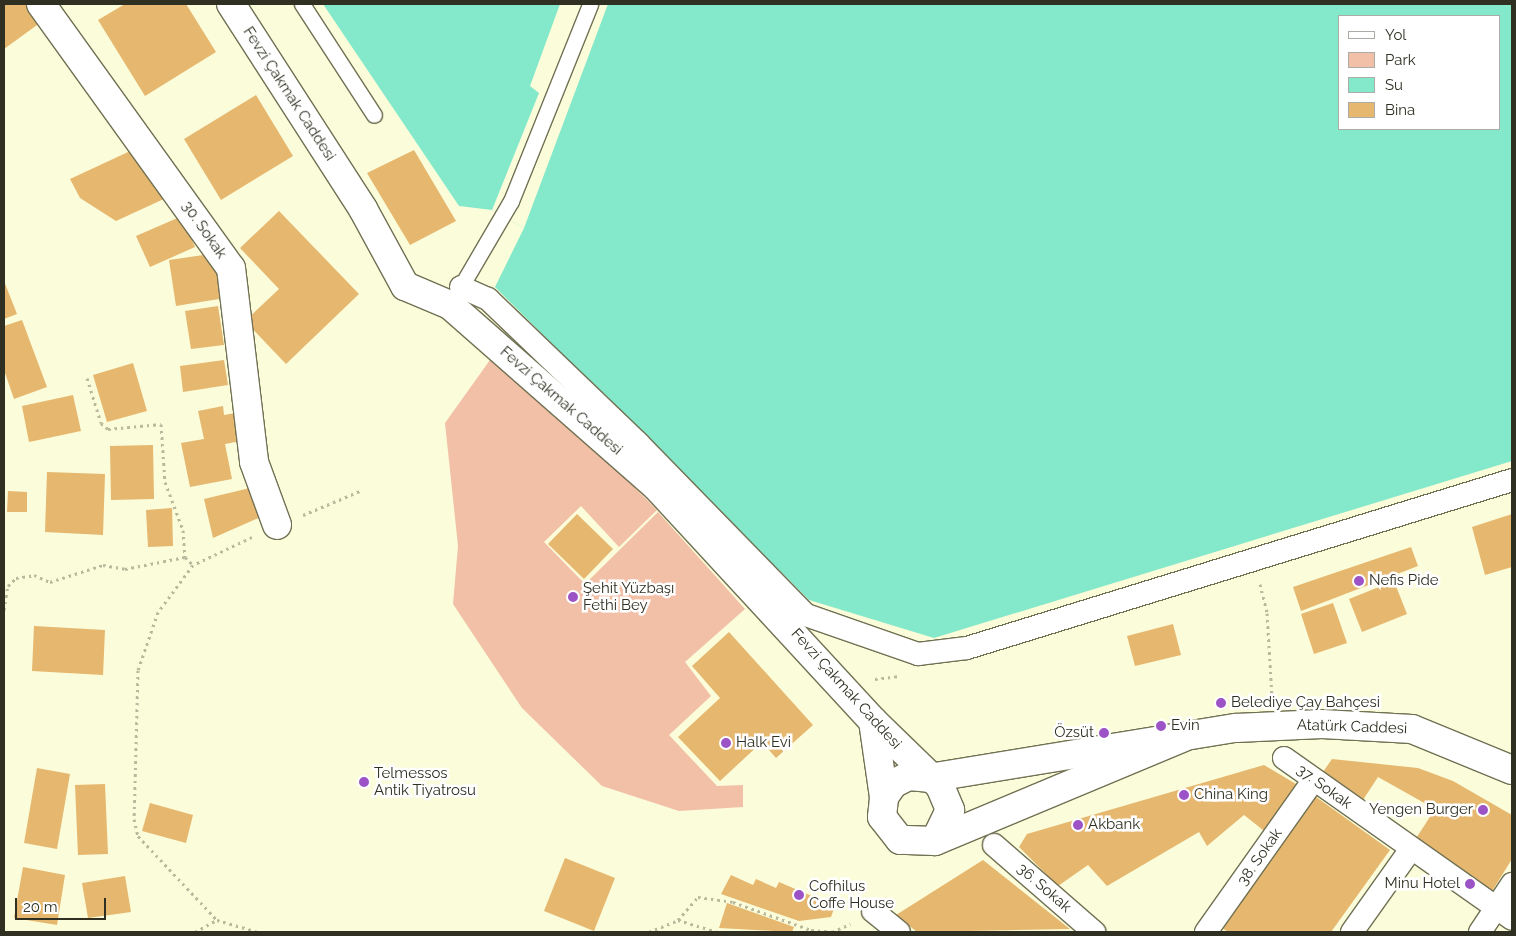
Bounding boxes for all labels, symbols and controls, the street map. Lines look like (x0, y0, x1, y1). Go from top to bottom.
legend (1338, 15, 1501, 130)
street label: Fevzi Çakmak Caddesi (239, 24, 339, 164)
text: Yol (1385, 26, 1406, 44)
text: Park (1385, 51, 1416, 69)
text: Su (1385, 76, 1403, 94)
text: Bina (1385, 101, 1415, 119)
street label: 30. Sokak (178, 198, 230, 262)
street label: Fevzi Çakmak Caddesi (496, 343, 626, 459)
place label: Nefis Pide (1369, 572, 1439, 590)
marker: Nefis Pide (1353, 575, 1365, 587)
place label: Şehit Yüzbaşı Fethi Bey (583, 579, 675, 614)
marker: Şehit Yüzbaşı Fethi Bey (567, 591, 579, 603)
street label: Fevzi Çakmak Caddesi (787, 625, 905, 753)
place label: Belediye Çay Bahçesi (1231, 694, 1380, 712)
marker: Belediye Çay Bahçesi (1215, 697, 1227, 709)
street label: Atatürk Caddesi (1297, 716, 1407, 738)
place label: Evin (1171, 717, 1200, 735)
marker: Evin (1155, 720, 1167, 732)
place label: Özsüt (1054, 724, 1094, 742)
marker: Özsüt (1098, 727, 1110, 739)
place label: Halk Evi (736, 734, 791, 752)
marker: Halk Evi (720, 737, 732, 749)
street label: 37. Sokak (1293, 761, 1355, 813)
place label: Telmessos Antik Tiyatrosu (374, 764, 476, 799)
marker: Telmessos Antik Tiyatrosu (358, 776, 370, 788)
place label: China King (1194, 786, 1268, 804)
marker: China King (1178, 789, 1190, 801)
place label: Yengen Burger (1369, 801, 1473, 819)
marker: Yengen Burger (1477, 804, 1489, 816)
place label: Akbank (1088, 816, 1140, 834)
marker: Akbank (1072, 819, 1084, 831)
street label: 38. Sokak (1234, 825, 1286, 889)
street label: 36. Sokak (1013, 860, 1075, 916)
place label: Minu Hotel (1385, 875, 1460, 893)
place label: Cofhilus Coffe House (809, 877, 894, 912)
marker: Minu Hotel (1464, 878, 1476, 890)
scale bar (18, 888, 109, 920)
marker: Cofhilus Coffe House (793, 889, 805, 901)
text: 20 m (23, 898, 58, 916)

